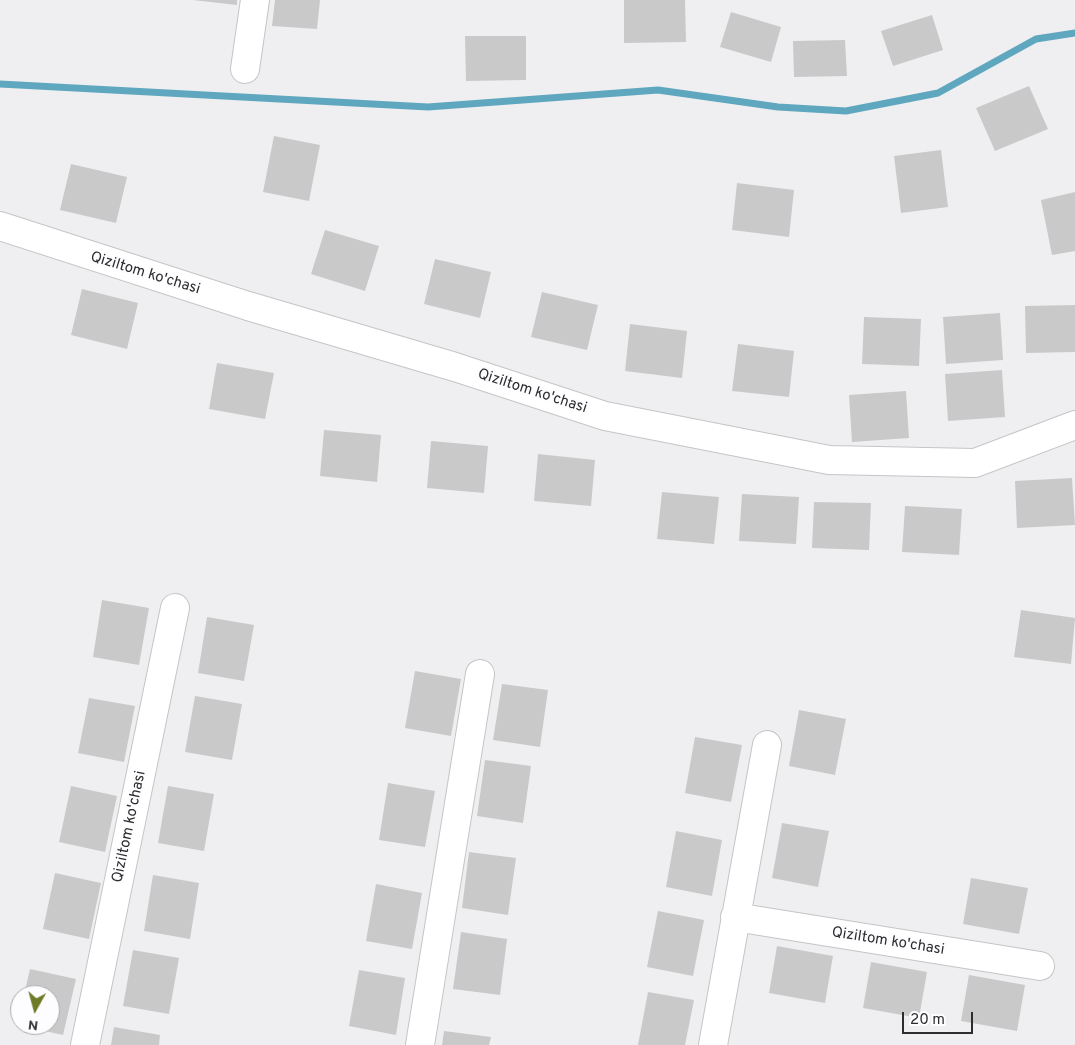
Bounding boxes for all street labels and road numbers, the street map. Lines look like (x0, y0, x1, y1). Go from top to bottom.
street label: Qiziltom ko'chasi (88, 249, 202, 299)
street label: Qiziltom ko'chasi (475, 366, 589, 418)
street label: Qiziltom ko'chasi (109, 769, 151, 885)
street label: Qiziltom ko'chasi (830, 924, 946, 960)

